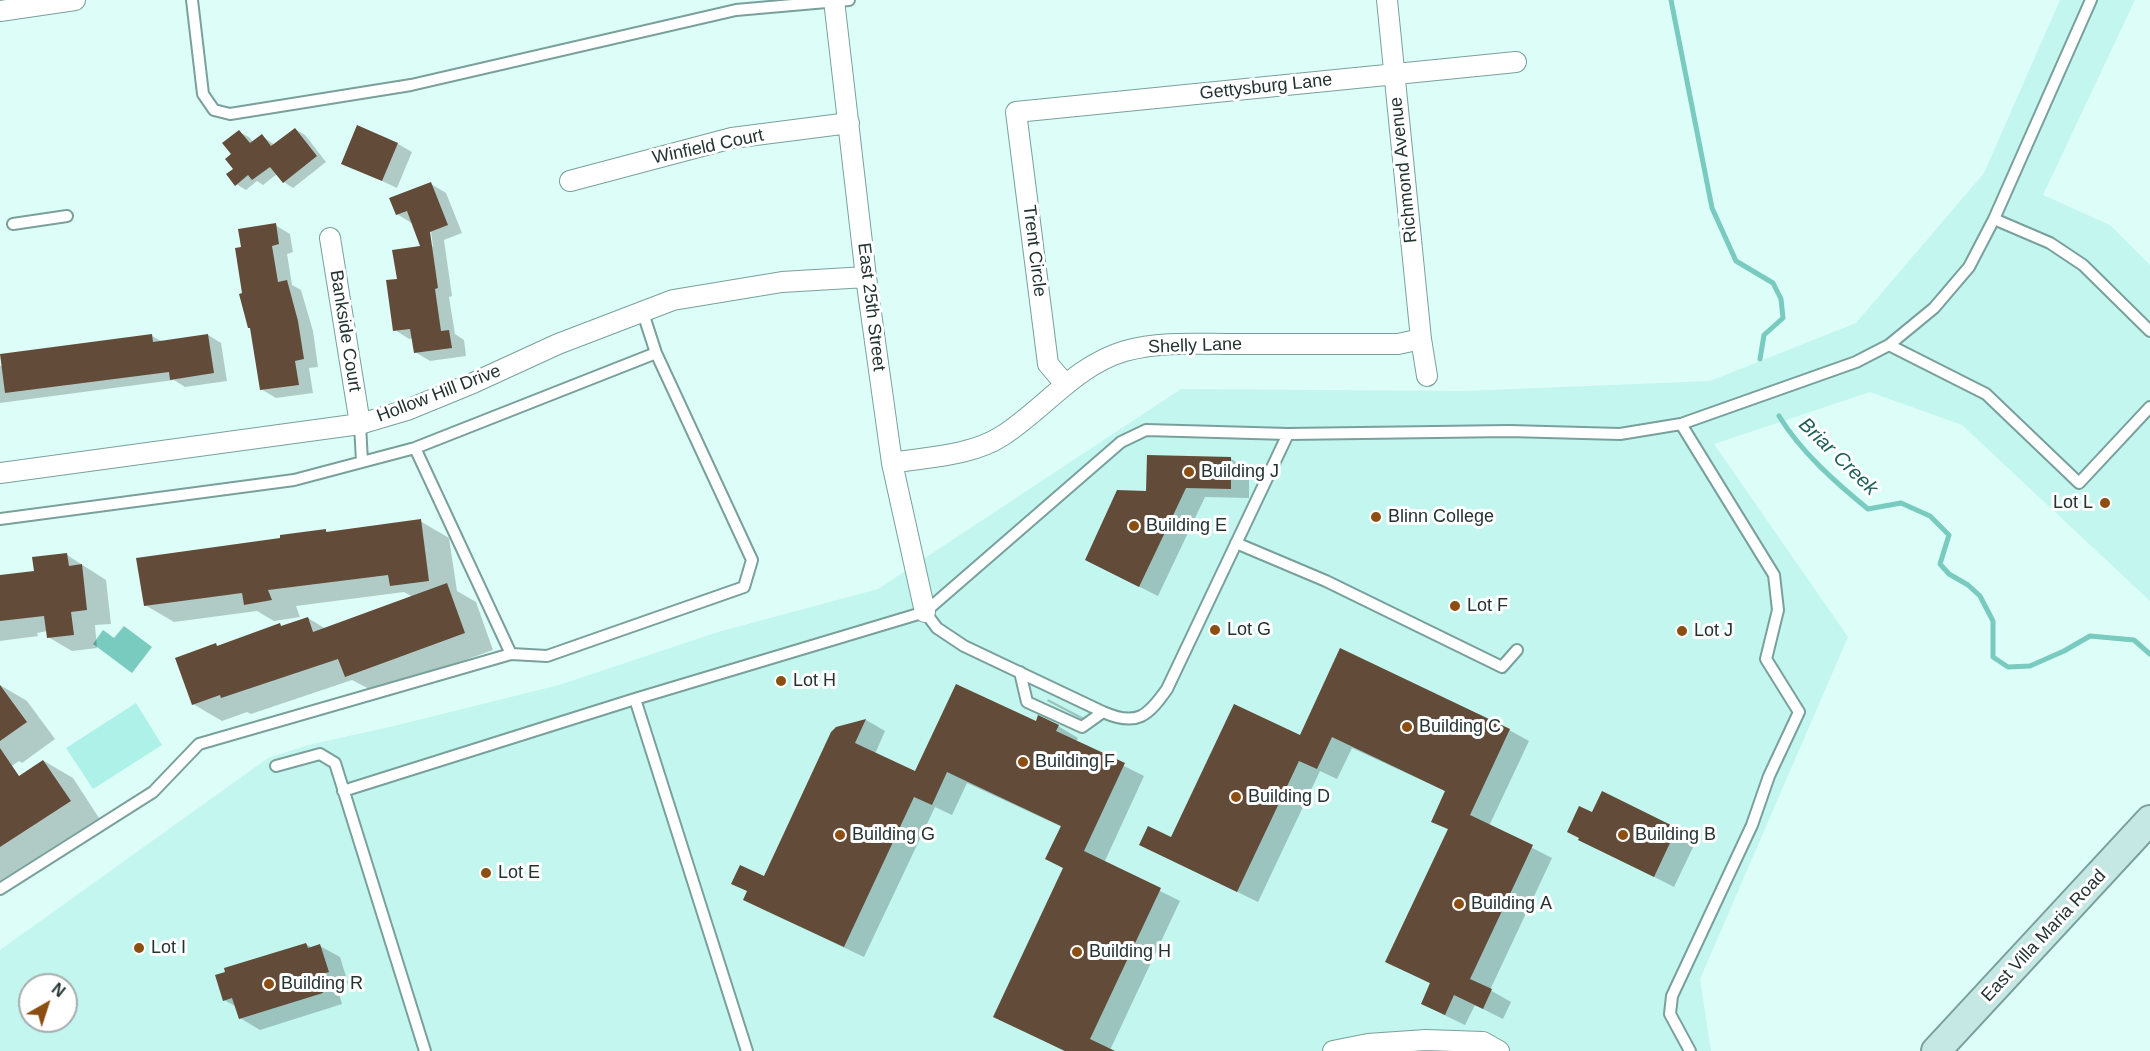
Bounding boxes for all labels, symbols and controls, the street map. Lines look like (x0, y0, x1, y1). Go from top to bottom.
street label: Gettysburg Lane (1199, 69, 1333, 105)
street label: Richmond Avenue (1386, 96, 1422, 244)
street label: Winfield Court (650, 125, 766, 169)
street label: Trent Circle (1018, 204, 1050, 298)
street label: East 25th Street (852, 242, 890, 372)
street label: Bankside Court (325, 269, 365, 393)
street label: Shelly Lane (1148, 334, 1242, 358)
street label: Hollow Hill Drive (374, 360, 504, 428)
water label: Briar Creek (1793, 413, 1883, 501)
place label: Building J (1201, 461, 1279, 483)
marker: Building J (1182, 465, 1196, 479)
place label: Lot L (2053, 492, 2093, 514)
marker: Lot L (2098, 496, 2112, 510)
place label: Blinn College (1388, 506, 1494, 528)
marker: Blinn College (1369, 510, 1383, 524)
place label: Building E (1146, 515, 1227, 537)
marker: Building E (1127, 519, 1141, 533)
place label: Lot F (1467, 595, 1508, 617)
marker: Lot F (1448, 599, 1462, 613)
place label: Lot G (1227, 619, 1271, 641)
place label: Lot J (1694, 620, 1733, 642)
marker: Lot G (1208, 623, 1222, 637)
marker: Lot J (1675, 624, 1689, 638)
place label: Lot H (793, 670, 836, 692)
marker: Lot H (774, 674, 788, 688)
place label: Building C (1419, 716, 1501, 738)
marker: Building C (1400, 720, 1414, 734)
place label: Building F (1035, 751, 1115, 773)
marker: Building F (1016, 755, 1030, 769)
place label: Building D (1248, 786, 1330, 808)
marker: Building D (1229, 790, 1243, 804)
place label: Building G (852, 824, 935, 846)
place label: Building B (1635, 824, 1716, 846)
marker: Building G (833, 828, 847, 842)
marker: Building B (1616, 828, 1630, 842)
place label: Lot E (498, 862, 540, 884)
street label: East Villa Maria Road (1977, 865, 2111, 1007)
marker: Lot E (479, 866, 493, 880)
place label: Building A (1471, 893, 1552, 915)
marker: Building A (1452, 897, 1466, 911)
place label: Lot I (151, 937, 186, 959)
marker: Lot I (132, 941, 146, 955)
place label: Building H (1089, 941, 1171, 963)
marker: Building H (1070, 945, 1084, 959)
north arrow (18, 973, 78, 1033)
place label: Building R (281, 973, 363, 995)
marker: Building R (262, 977, 276, 991)
text: N (49, 980, 68, 1000)

